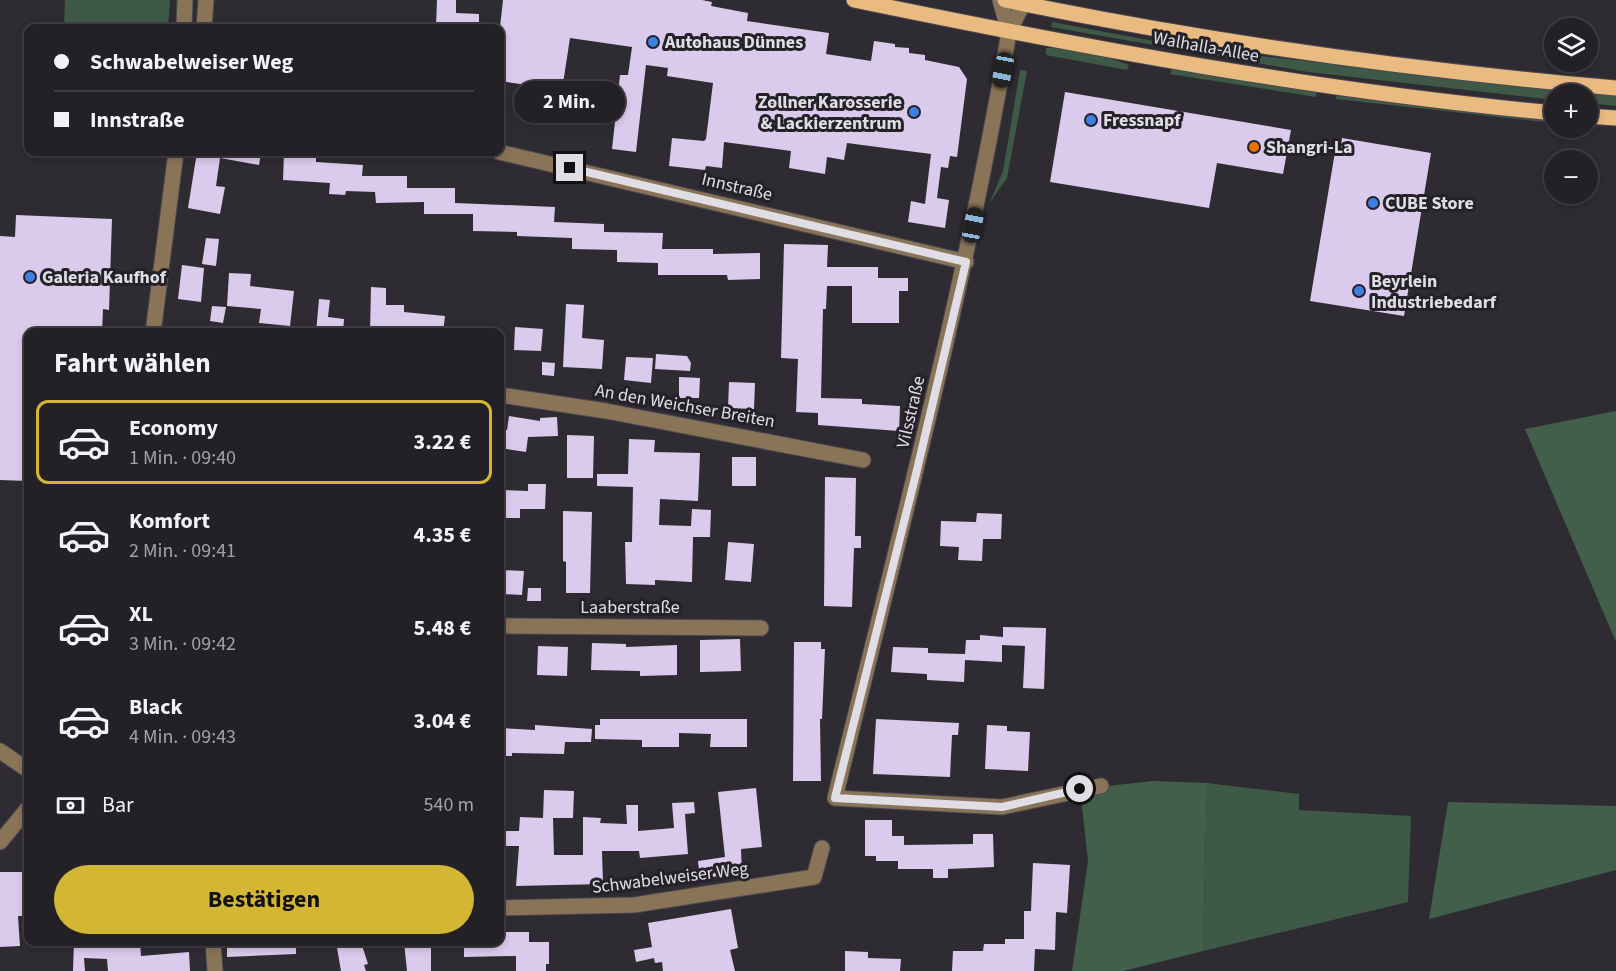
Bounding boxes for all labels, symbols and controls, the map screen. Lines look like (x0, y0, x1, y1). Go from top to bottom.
map controls (1544, 18, 1598, 204)
button: layers (1544, 18, 1598, 72)
street label: Walhalla-Allee (1151, 25, 1261, 69)
place label: Autohaus Dünnes (664, 30, 803, 55)
marker: Autohaus Dünnes (646, 35, 660, 49)
text: Schwabelweiser Weg (90, 46, 293, 78)
car (991, 51, 1015, 89)
callout: 2 Min. (514, 81, 626, 123)
button: + (1544, 84, 1598, 138)
text: 2 Min. (543, 88, 596, 116)
place label: Zollner Karosserie & Lackierzentrum (758, 90, 902, 136)
text: Innstraße (90, 104, 185, 136)
marker: Zollner Karosserie & Lackierzentrum (907, 105, 921, 119)
place label: Fressnapf (1103, 108, 1181, 133)
marker: Fressnapf (1084, 113, 1098, 127)
place label: Shangri-La (1266, 135, 1353, 160)
marker: Shangri-La (1247, 140, 1261, 154)
button: − (1544, 150, 1598, 204)
route end (556, 154, 583, 181)
street label: Innstraße (699, 167, 775, 207)
place label: CUBE Store (1385, 191, 1474, 216)
marker: CUBE Store (1366, 196, 1380, 210)
car (961, 206, 985, 244)
place label: Galeria Kaufhof (42, 265, 167, 290)
place label: Beyrlein Industriebedarf (1371, 269, 1497, 315)
marker: Galeria Kaufhof (23, 270, 37, 284)
marker: Beyrlein Industriebedarf (1352, 284, 1366, 298)
text: Fahrt wählen (54, 344, 211, 383)
street label: Vilsstraße (891, 373, 931, 451)
street label: An den Weichser Breiten (593, 378, 777, 434)
text: Economy (129, 412, 218, 444)
icon: car (57, 415, 111, 469)
text: 3.22 € (414, 426, 471, 458)
text: 1 Min. · 09:40 (129, 444, 236, 472)
text: Komfort (129, 505, 210, 537)
icon: car (57, 508, 111, 562)
text: 4.35 € (414, 519, 471, 551)
text: 2 Min. · 09:41 (129, 537, 236, 565)
street label: Laaberstraße (580, 595, 680, 620)
text: XL (129, 598, 153, 630)
icon: car (57, 601, 111, 655)
text: 5.48 € (414, 612, 471, 644)
text: 3 Min. · 09:42 (129, 630, 236, 658)
text: Black (129, 691, 183, 723)
icon: car (57, 694, 111, 748)
text: 3.04 € (414, 705, 471, 737)
text: 4 Min. · 09:43 (129, 723, 236, 751)
route start (1066, 775, 1093, 802)
icon: cash (54, 789, 87, 822)
text: Bar (102, 789, 134, 821)
text: 540 m (424, 791, 474, 819)
street label: Schwabelweiser Weg (590, 856, 750, 900)
button: Bestätigen (54, 865, 474, 934)

